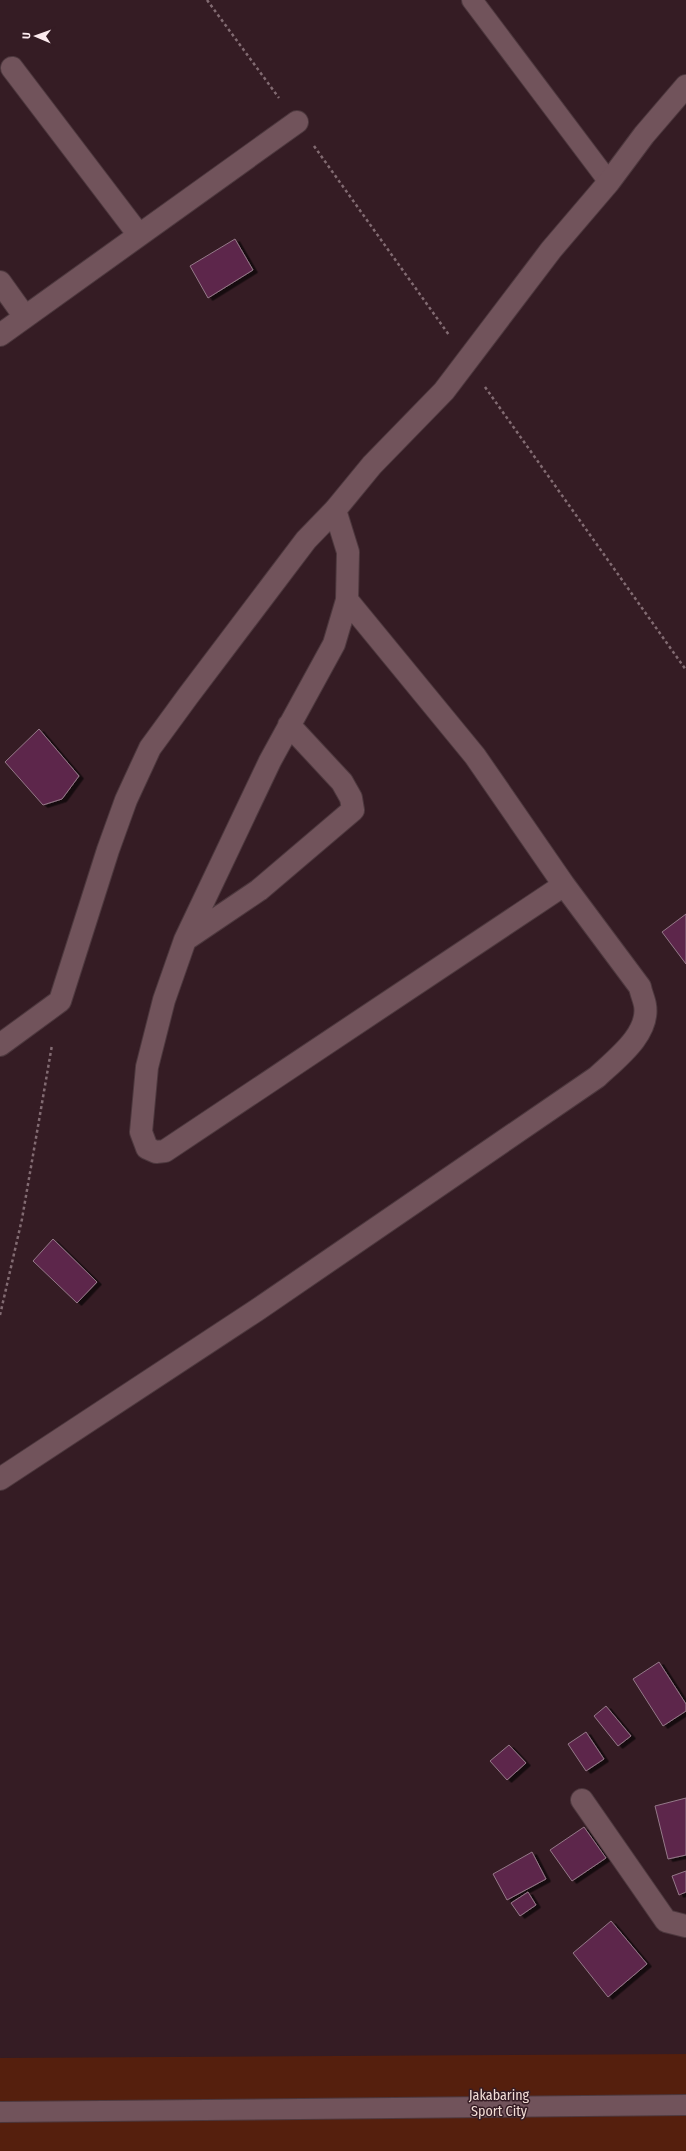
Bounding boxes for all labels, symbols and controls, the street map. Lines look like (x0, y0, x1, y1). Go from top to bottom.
north arrow (16, 16, 56, 56)
text: U (20, 32, 33, 39)
park label: Jakabaring Sport City (469, 2087, 530, 2120)

